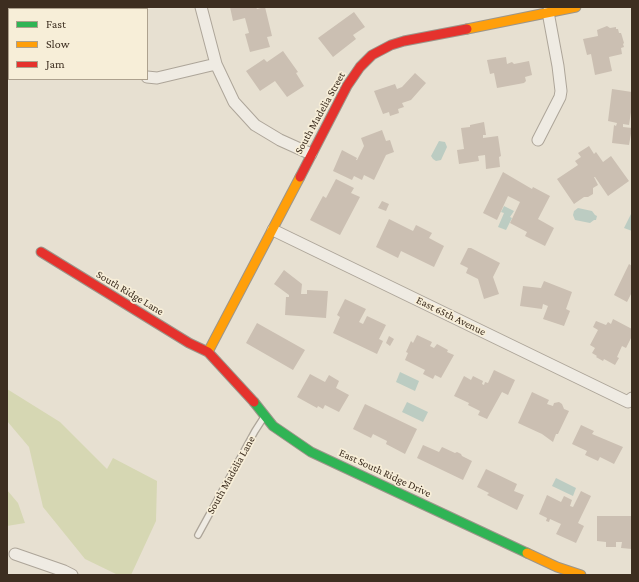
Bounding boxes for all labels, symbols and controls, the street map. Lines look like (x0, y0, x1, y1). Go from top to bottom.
legend (8, 8, 148, 80)
text: Fast (46, 17, 66, 31)
text: Slow (46, 37, 70, 51)
text: Jam (46, 57, 65, 71)
street label: South Madelia Street (292, 70, 348, 156)
street label: South Ridge Lane (94, 268, 166, 318)
street label: East 65th Avenue (414, 293, 488, 339)
street label: South Madelia Lane (204, 434, 258, 516)
street label: East South Ridge Drive (337, 446, 433, 500)

